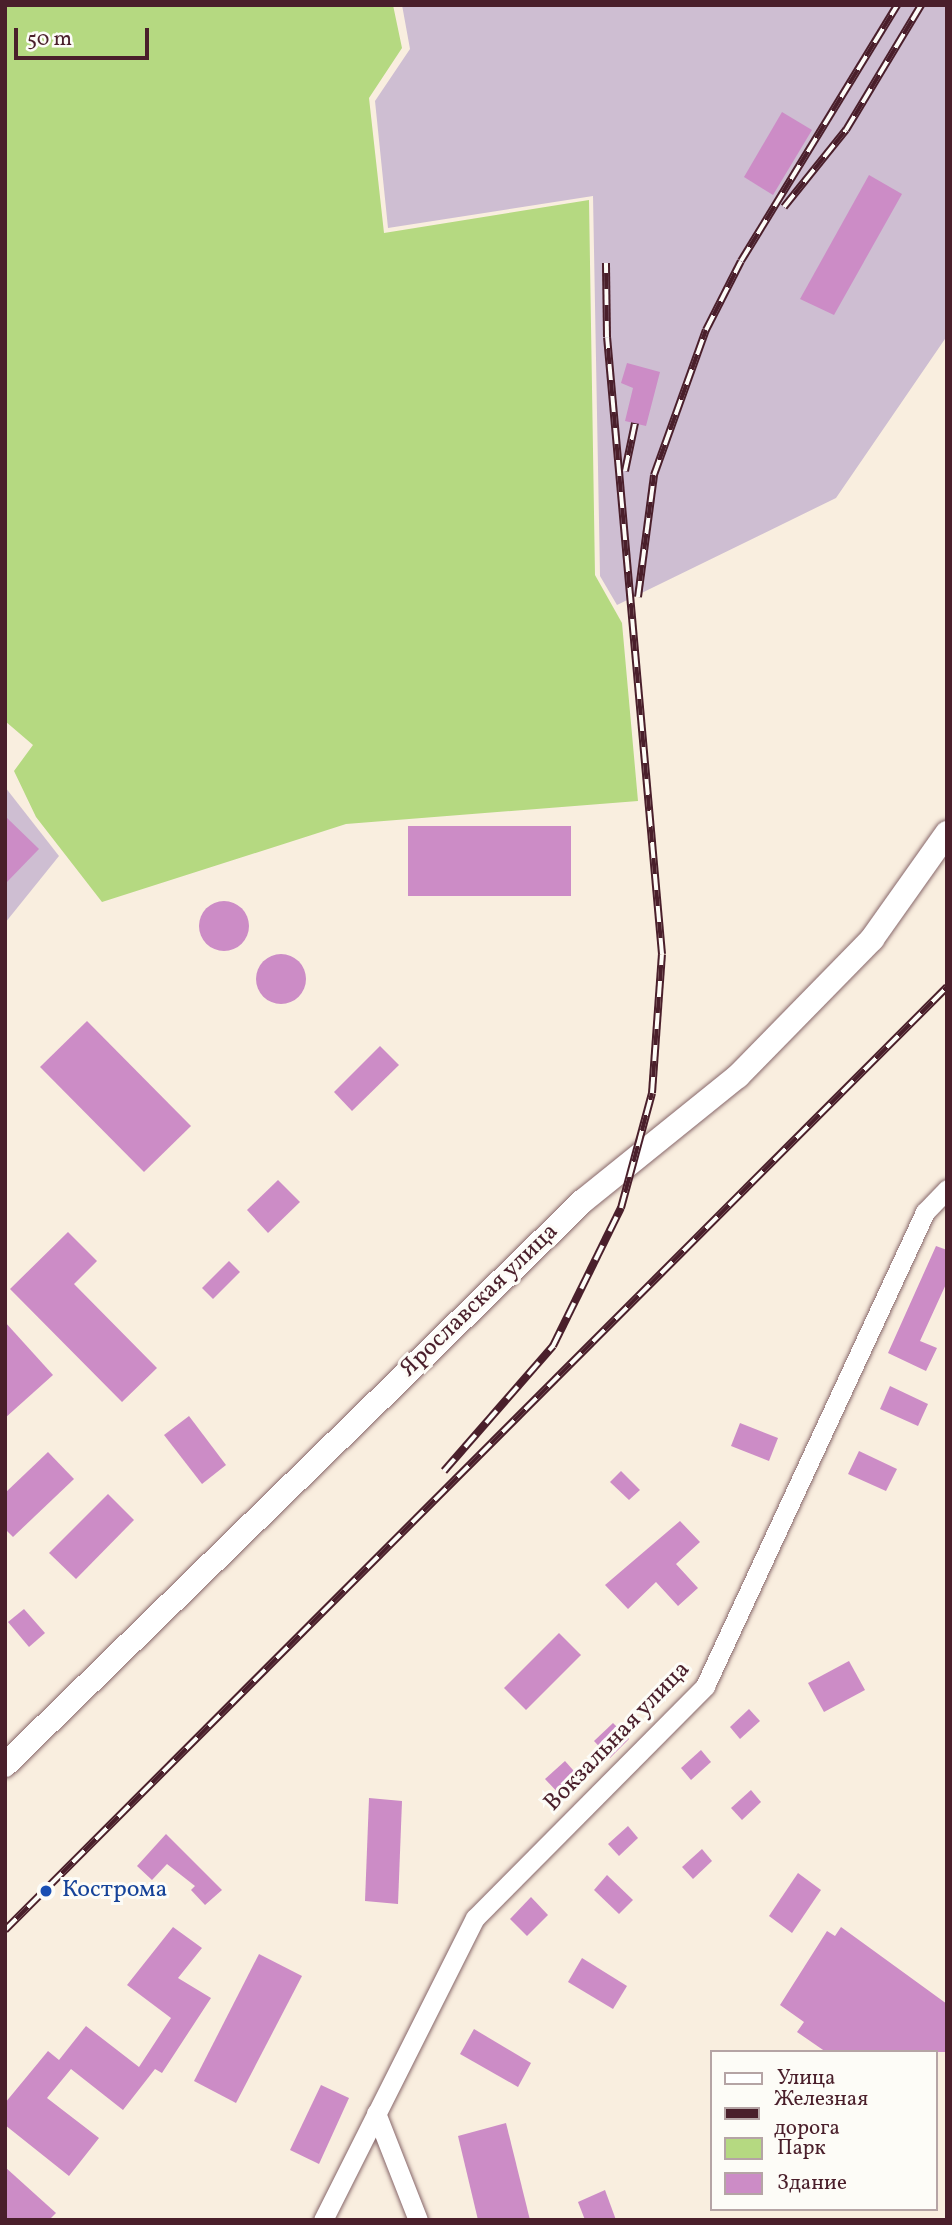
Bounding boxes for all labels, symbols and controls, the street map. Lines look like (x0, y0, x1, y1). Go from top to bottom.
scale bar (18, 14, 152, 58)
text: 50 m (27, 25, 72, 54)
street label: Ярославская улица (395, 1218, 565, 1384)
street label: Вокзальная улица (539, 1656, 697, 1818)
place label: Кострома (62, 1877, 168, 1905)
marker: Кострома (36, 1881, 56, 1901)
legend (710, 2050, 938, 2211)
text: Улица (777, 2064, 835, 2093)
text: Железная дорога (774, 2085, 868, 2143)
text: Парк (777, 2134, 826, 2163)
text: Здание (777, 2169, 847, 2198)

